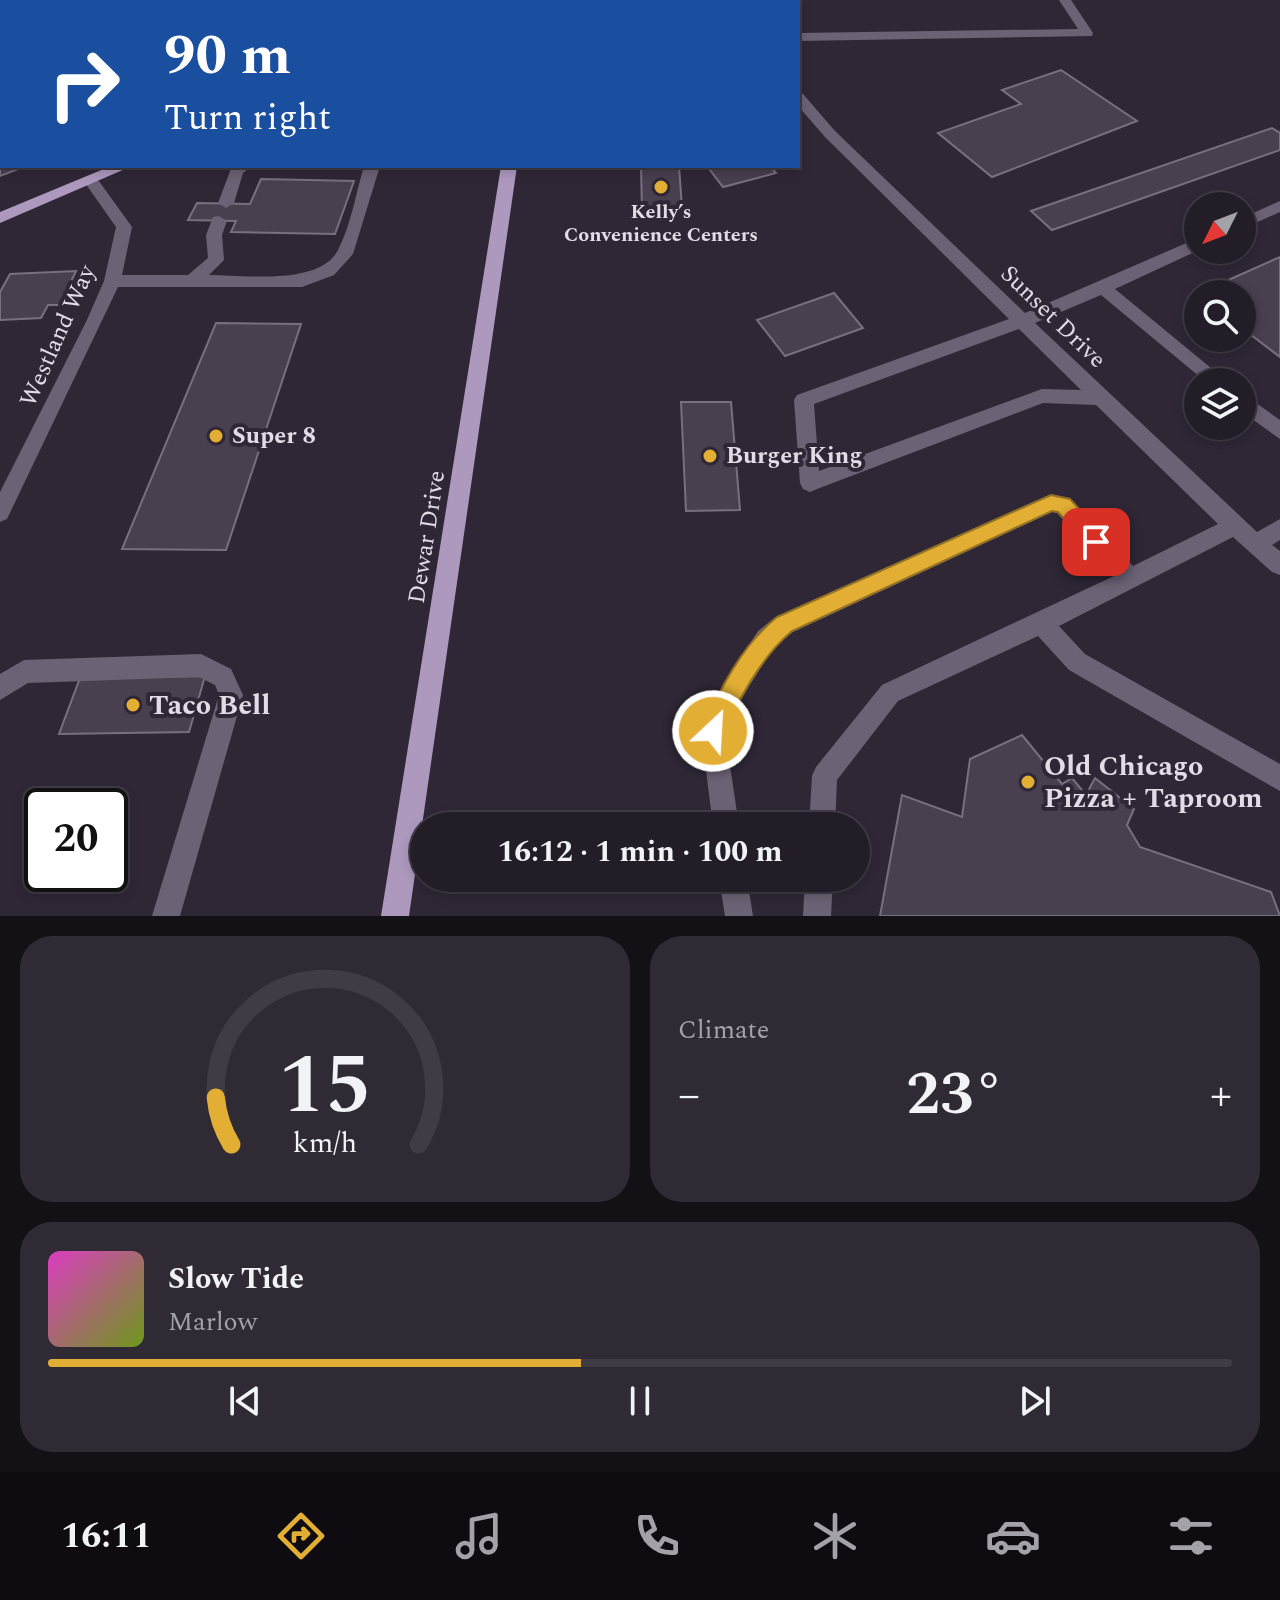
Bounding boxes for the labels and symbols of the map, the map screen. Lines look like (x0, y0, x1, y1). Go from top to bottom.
marker: Kelly’s Convenience Centers (652, 178, 670, 196)
north arrow (1184, 192, 1256, 264)
place label: Kelly’s Convenience Centers (564, 197, 758, 250)
street label: Sunset Drive (992, 257, 1114, 377)
street label: Westland Way (11, 258, 106, 413)
place label: Super 8 (232, 418, 316, 454)
marker: Super 8 (207, 427, 225, 445)
place label: Burger King (726, 438, 862, 474)
marker: Burger King (701, 447, 719, 465)
street label: Dewar Drive (399, 468, 455, 606)
pin (1062, 508, 1130, 576)
place label: Taco Bell (149, 684, 270, 727)
position arrow (671, 689, 755, 773)
marker: Taco Bell (124, 696, 142, 714)
place label: Old Chicago Pizza + Taproom (1044, 745, 1262, 820)
marker: Old Chicago Pizza + Taproom (1019, 773, 1037, 791)
speed limit sign: 20 (24, 788, 128, 892)

